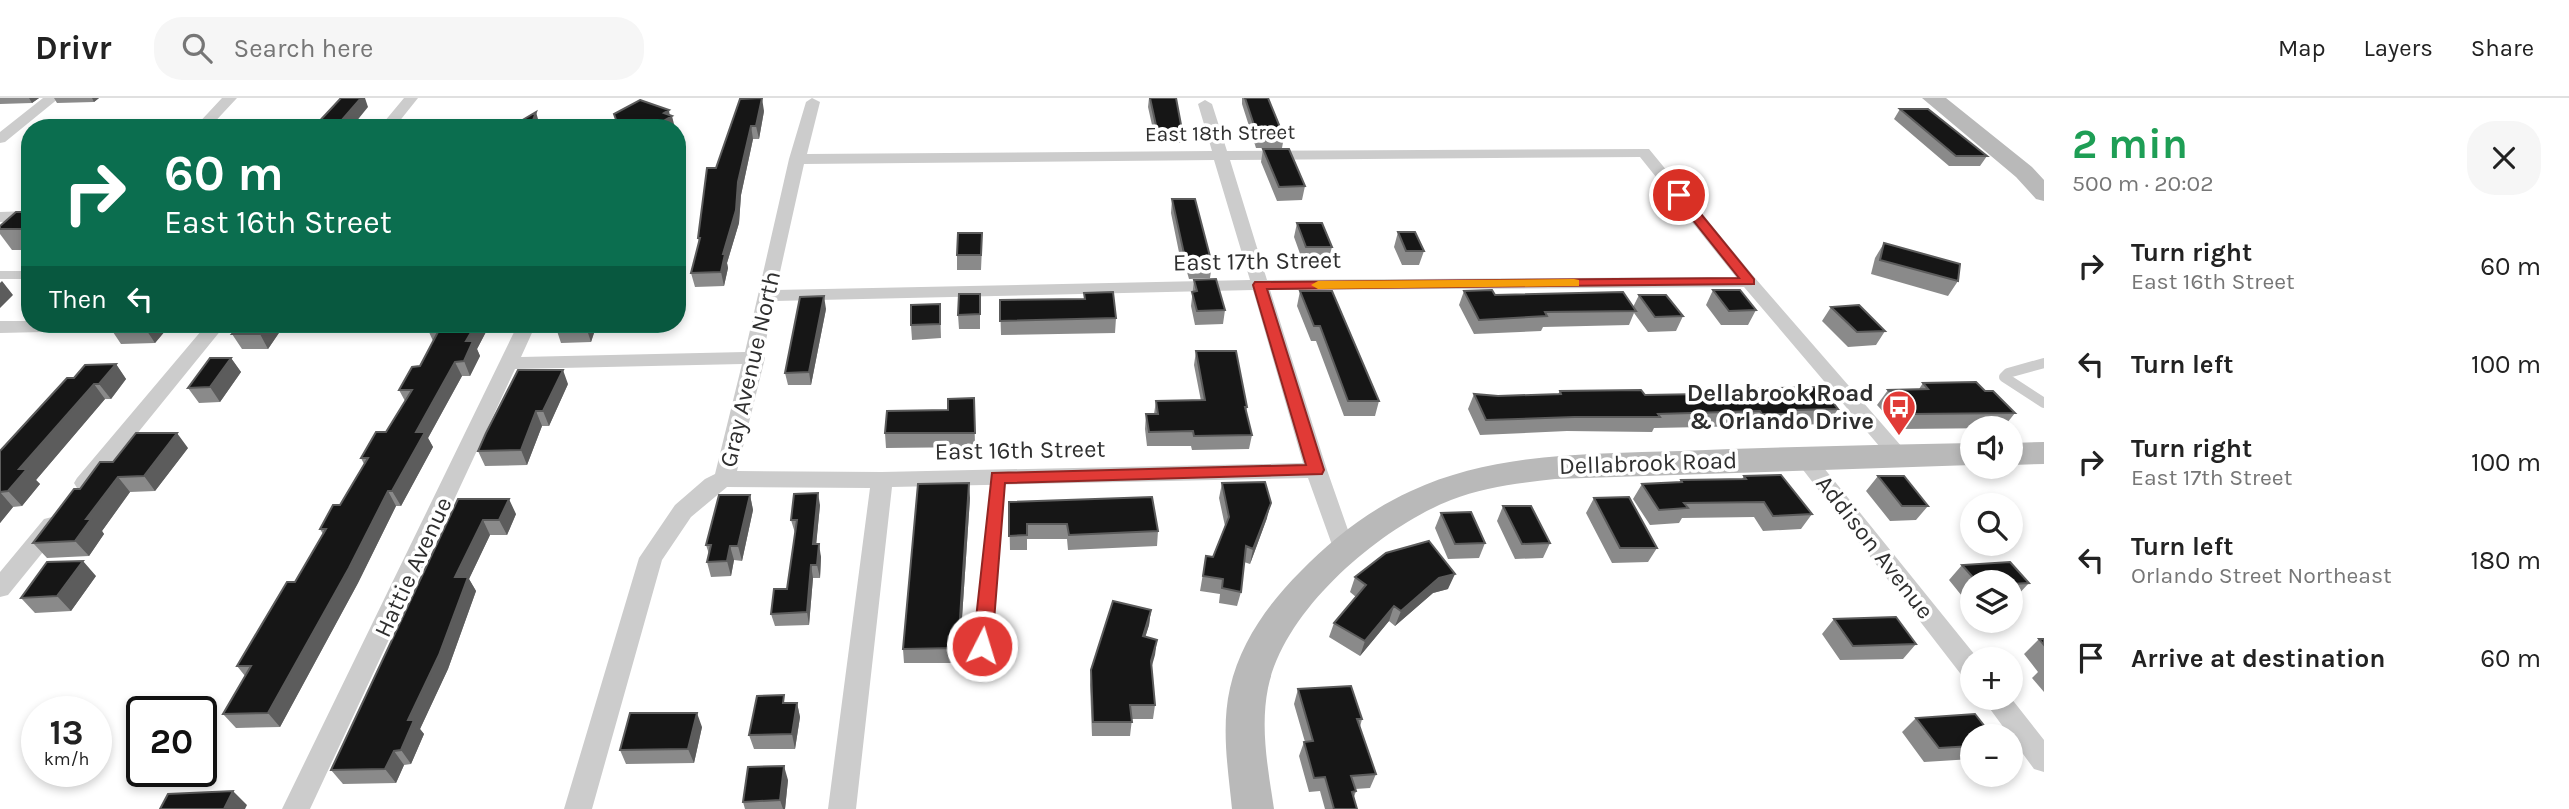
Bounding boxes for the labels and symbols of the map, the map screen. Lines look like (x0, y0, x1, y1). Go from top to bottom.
street label: East 18th Street (1145, 120, 1295, 146)
pin (1649, 165, 1709, 225)
street label: East 17th Street (1173, 246, 1341, 276)
street label: Gray Avenue North (714, 268, 786, 470)
place label: Dellabrook Road & Orlando Drive (1687, 379, 1874, 435)
bus stop icon: Dellabrook Road & Orlando Drive (1880, 388, 1918, 437)
street label: East 16th Street (934, 435, 1106, 465)
street label: Dellabrook Road (1558, 446, 1738, 480)
street label: Addison Avenue (1810, 470, 1940, 624)
street label: Hattie Avenue (368, 492, 458, 642)
position arrow (945, 609, 1019, 683)
speed limit sign: 20 (126, 696, 217, 787)

